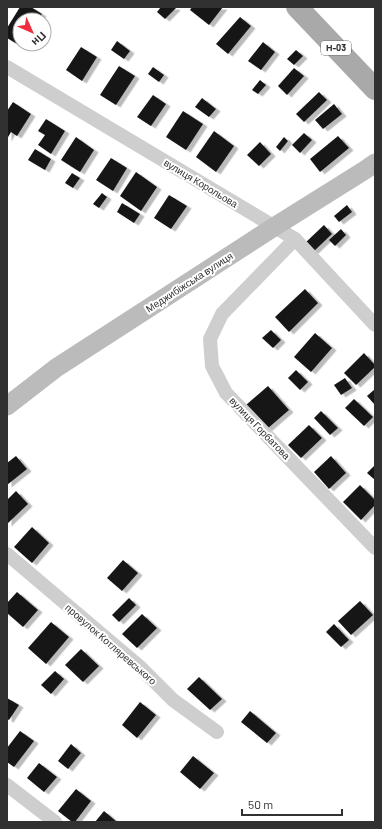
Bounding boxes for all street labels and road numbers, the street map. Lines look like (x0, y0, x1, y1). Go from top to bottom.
road number: Н-03 (321, 41, 351, 55)
street label: вулиця Корольова (162, 156, 241, 210)
street label: Меджибіжська вулиця (143, 249, 235, 315)
street label: вулиця Горбатова (227, 394, 293, 462)
street label: провулок Котляревського (63, 601, 159, 687)

